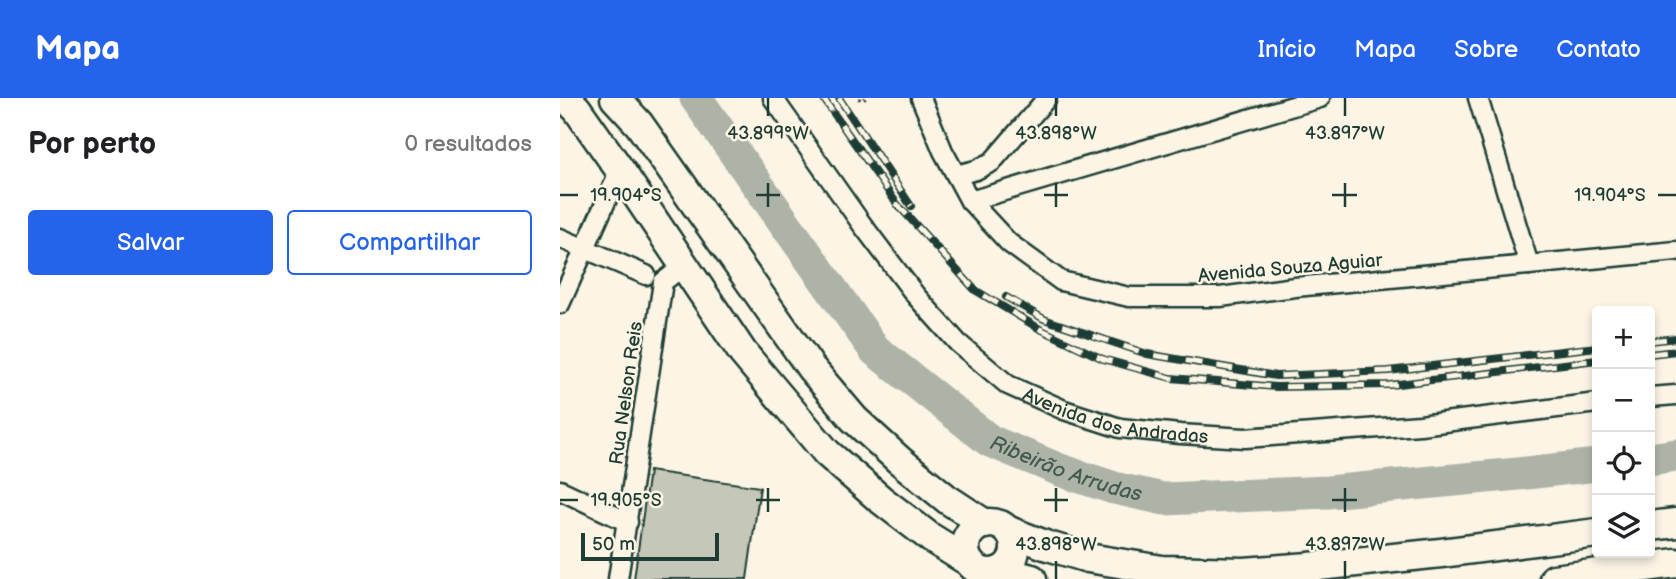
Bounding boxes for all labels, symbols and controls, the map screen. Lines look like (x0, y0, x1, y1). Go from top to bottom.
text: Mapa (35, 29, 120, 69)
text: Início (1258, 35, 1316, 64)
text: Mapa (1354, 35, 1416, 64)
text: Sobre (1454, 35, 1518, 64)
text: Contato (1556, 35, 1641, 64)
text: 43.899°W (727, 123, 809, 144)
text: 43.898°W (1015, 123, 1097, 144)
text: 43.897°W (1305, 123, 1386, 144)
text: Por perto (28, 126, 156, 162)
text: 0 resultados (404, 130, 532, 158)
text: 19.904°S (590, 185, 662, 206)
text: 19.904°S (1574, 185, 1646, 206)
button: Salvar (28, 210, 273, 275)
button: Compartilhar (287, 210, 532, 275)
street label: Avenida Souza Aguiar (1197, 249, 1384, 288)
map controls (1592, 306, 1655, 558)
button: + (1592, 306, 1655, 369)
street label: Rua Nelson Reis (605, 320, 648, 466)
button: − (1592, 369, 1655, 432)
street label: Avenida dos Andradas (1019, 383, 1209, 449)
water label: Ribeirão Arrudas (986, 430, 1145, 507)
button: locate (1592, 432, 1655, 495)
text: 19.905°S (590, 490, 662, 511)
button: layers (1592, 495, 1655, 558)
scale bar (581, 530, 719, 562)
text: 50 m (592, 533, 635, 556)
text: 43.898°W (1015, 534, 1097, 555)
text: 43.897°W (1305, 534, 1386, 555)

